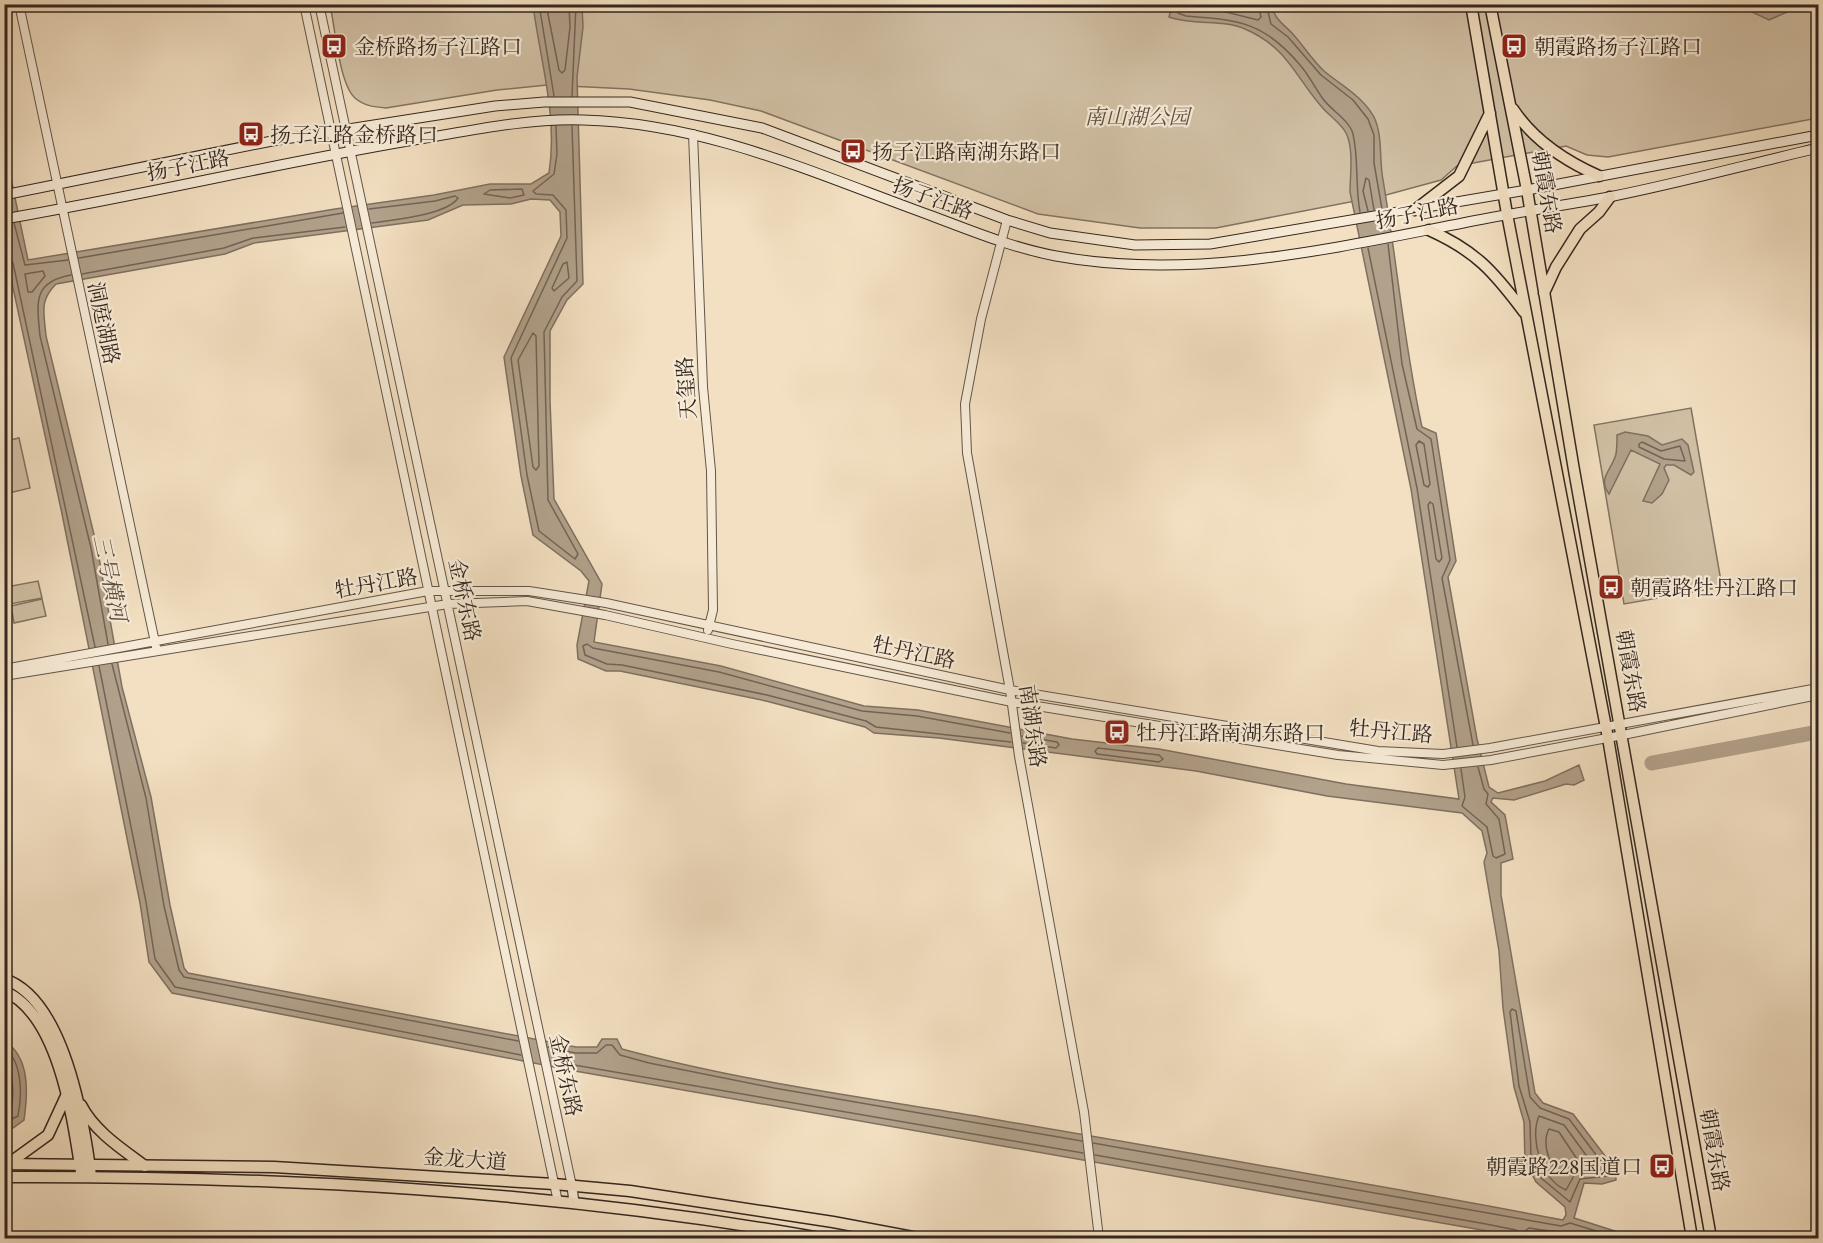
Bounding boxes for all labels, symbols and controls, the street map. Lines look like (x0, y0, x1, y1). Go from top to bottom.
bus stop icon: 金桥路扬子江路口 (319, 31, 349, 61)
bus stop icon: 朝霞路扬子江路口 (1499, 31, 1529, 61)
place label: 金桥路扬子江路口 (354, 33, 522, 60)
place label: 朝霞路扬子江路口 (1534, 33, 1702, 60)
park label: 南山湖公园 (1085, 103, 1192, 130)
bus stop icon: 扬子江路金桥路口 (236, 119, 266, 149)
place label: 扬子江路金桥路口 (270, 121, 438, 148)
bus stop icon: 扬子江路南湖东路口 (838, 136, 868, 166)
place label: 扬子江路南湖东路口 (872, 138, 1061, 165)
street label: 扬子江路 (144, 144, 232, 186)
street label: 朝霞东路 (1526, 148, 1568, 236)
street label: 扬子江路 (889, 171, 977, 225)
street label: 扬子江路 (1373, 192, 1461, 234)
street label: 洞庭湖路 (82, 279, 126, 367)
street label: 天玺路 (670, 356, 702, 420)
water label: 三号横河 (87, 532, 134, 628)
street label: 金桥东路 (443, 556, 487, 644)
street label: 牡丹江路 (332, 562, 420, 604)
bus stop icon: 朝霞路牡丹江路口 (1596, 572, 1626, 602)
place label: 朝霞路牡丹江路口 (1630, 574, 1798, 601)
street label: 朝霞东路 (1610, 627, 1652, 715)
street label: 牡丹江路 (870, 630, 958, 674)
street label: 南湖东路 (1014, 683, 1052, 769)
street label: 牡丹江路 (1348, 714, 1434, 748)
bus stop icon: 牡丹江路南湖东路口 (1102, 717, 1132, 747)
place label: 牡丹江路南湖东路口 (1136, 719, 1325, 746)
street label: 金桥东路 (544, 1031, 588, 1119)
street label: 朝霞东路 (1694, 1106, 1736, 1194)
street label: 金龙大道 (422, 1143, 508, 1175)
bus stop icon: 朝霞路228国道口 (1647, 1151, 1677, 1181)
place label: 朝霞路228国道口 (1486, 1153, 1642, 1180)

